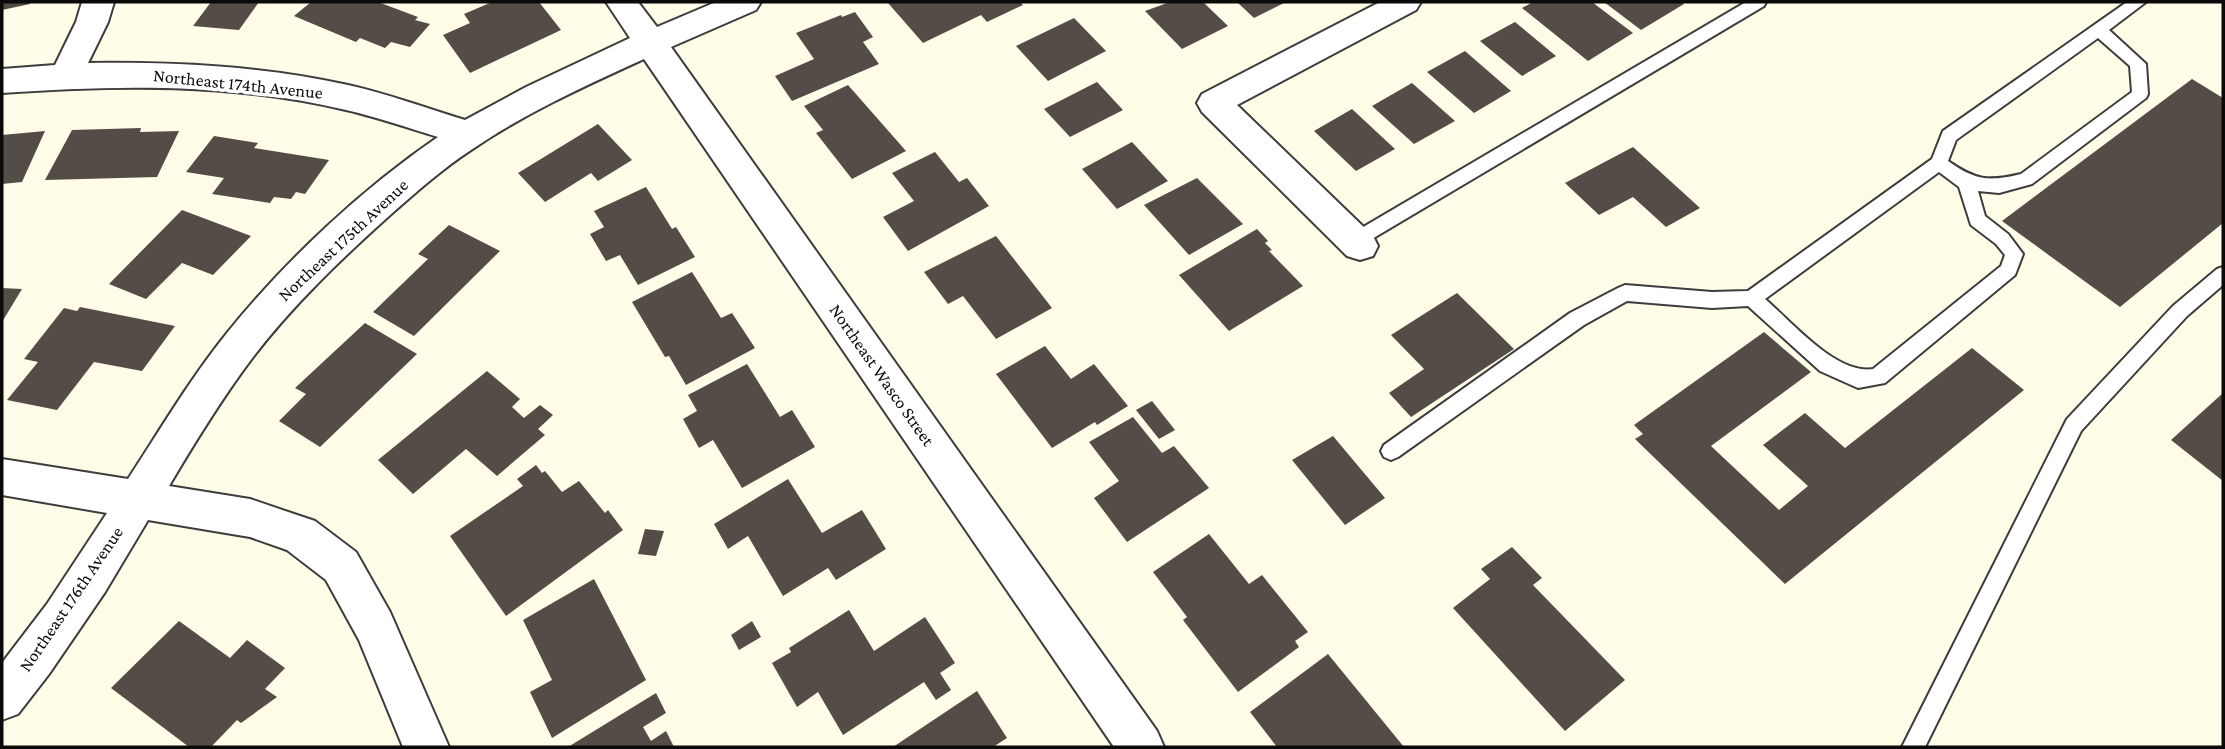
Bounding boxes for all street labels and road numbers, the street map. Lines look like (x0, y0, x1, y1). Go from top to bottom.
street label: Northeast 174th Avenue (152, 65, 324, 103)
street label: Northeast 175th Avenue (274, 175, 412, 305)
street label: Northeast Wasco Street (826, 300, 939, 451)
street label: Northeast 176th Avenue (15, 523, 127, 675)

